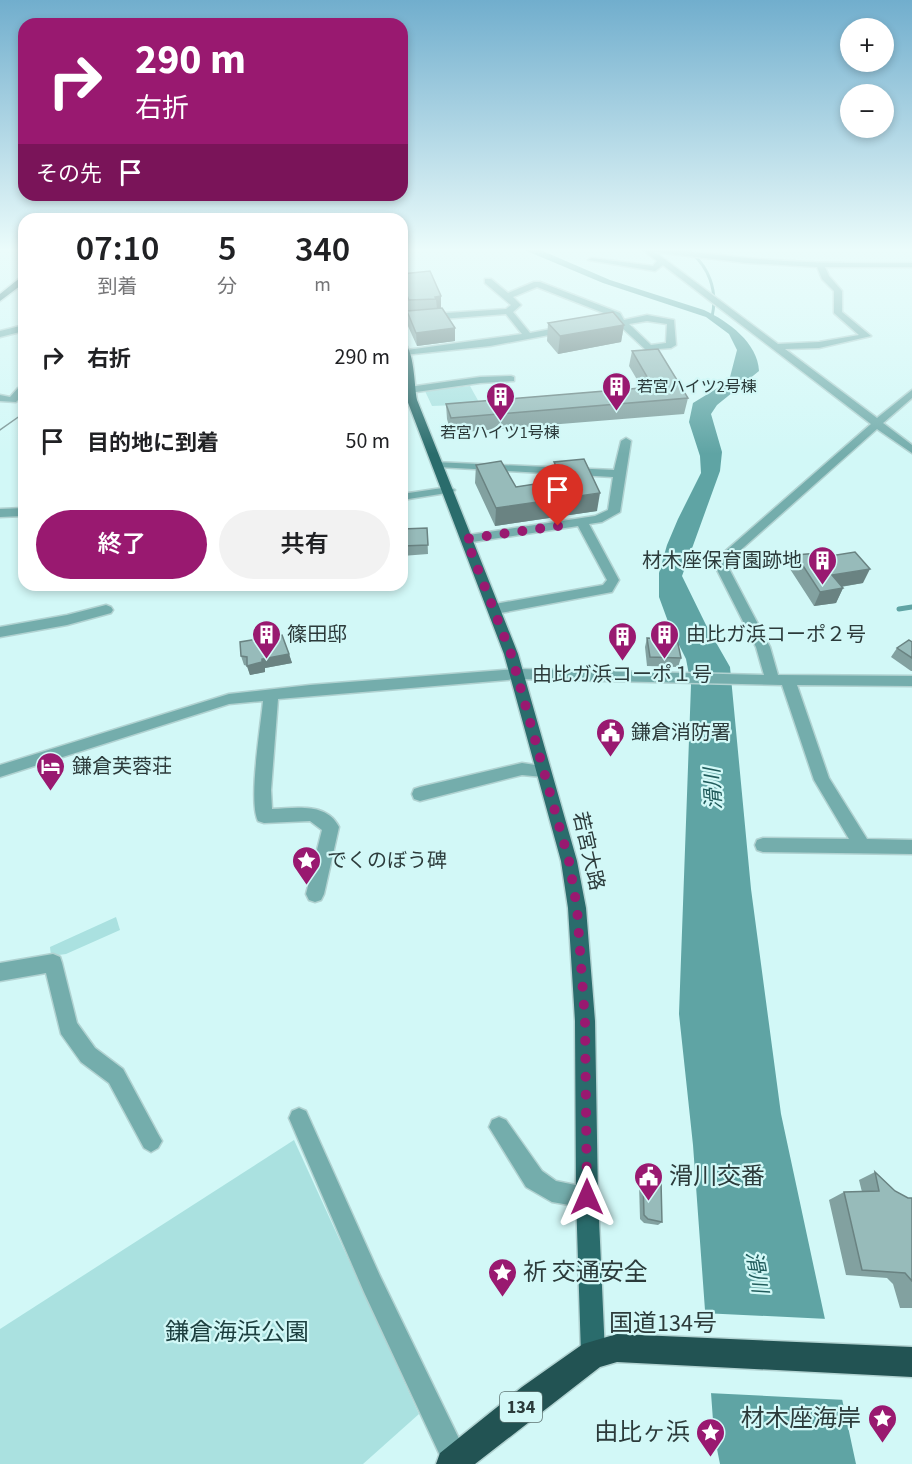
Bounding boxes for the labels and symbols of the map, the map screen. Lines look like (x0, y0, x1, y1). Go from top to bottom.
building icon: 若宮ハイツ2号棟 (600, 370, 632, 412)
place label: 若宮ハイツ2号棟 (637, 376, 757, 398)
building icon: 若宮ハイツ1号棟 (484, 380, 516, 422)
place label: 若宮ハイツ1号棟 (440, 422, 560, 444)
pin (532, 464, 583, 526)
building icon: 材木座保育園跡地 (807, 544, 839, 586)
place label: 材木座保育園跡地 (642, 547, 802, 575)
building icon: 篠田邸 (250, 618, 282, 660)
building icon: 由比ガ浜コーポ２号 (649, 618, 681, 660)
building icon: 由比ガ浜コーポ１号 (606, 620, 638, 662)
place label: 篠田邸 (287, 621, 347, 649)
place label: 由比ガ浜コーポ２号 (686, 621, 866, 649)
place label: 由比ガ浜コーポ１号 (532, 661, 712, 689)
public building icon: 鎌倉消防署 (594, 716, 626, 758)
place label: 鎌倉消防署 (631, 719, 731, 747)
hotel icon: 鎌倉芙蓉荘 (35, 750, 67, 792)
place label: 鎌倉芙蓉荘 (72, 753, 172, 781)
water label: 滑川 (697, 765, 729, 811)
street label: 若宮大路 (565, 809, 611, 893)
place icon: でくのぼう碑 (290, 844, 322, 886)
place label: でくのぼう碑 (327, 847, 447, 875)
place label: 滑川交番 (669, 1159, 765, 1194)
public building icon: 滑川交番 (632, 1160, 664, 1202)
position arrow (555, 1165, 619, 1229)
water label: 滑川 (739, 1249, 776, 1297)
place label: 祈 交通安全 (523, 1255, 648, 1290)
place icon: 祈 交通安全 (486, 1256, 518, 1298)
street label: 国道134号 (609, 1306, 717, 1341)
park label: 鎌倉海浜公園 (165, 1315, 309, 1350)
road number: 134 (500, 1392, 542, 1422)
place label: 材木座海岸 (741, 1401, 861, 1436)
place icon: 材木座海岸 (866, 1402, 898, 1444)
place label: 由比ヶ浜 (594, 1415, 690, 1450)
place icon: 由比ヶ浜 (695, 1416, 727, 1458)

